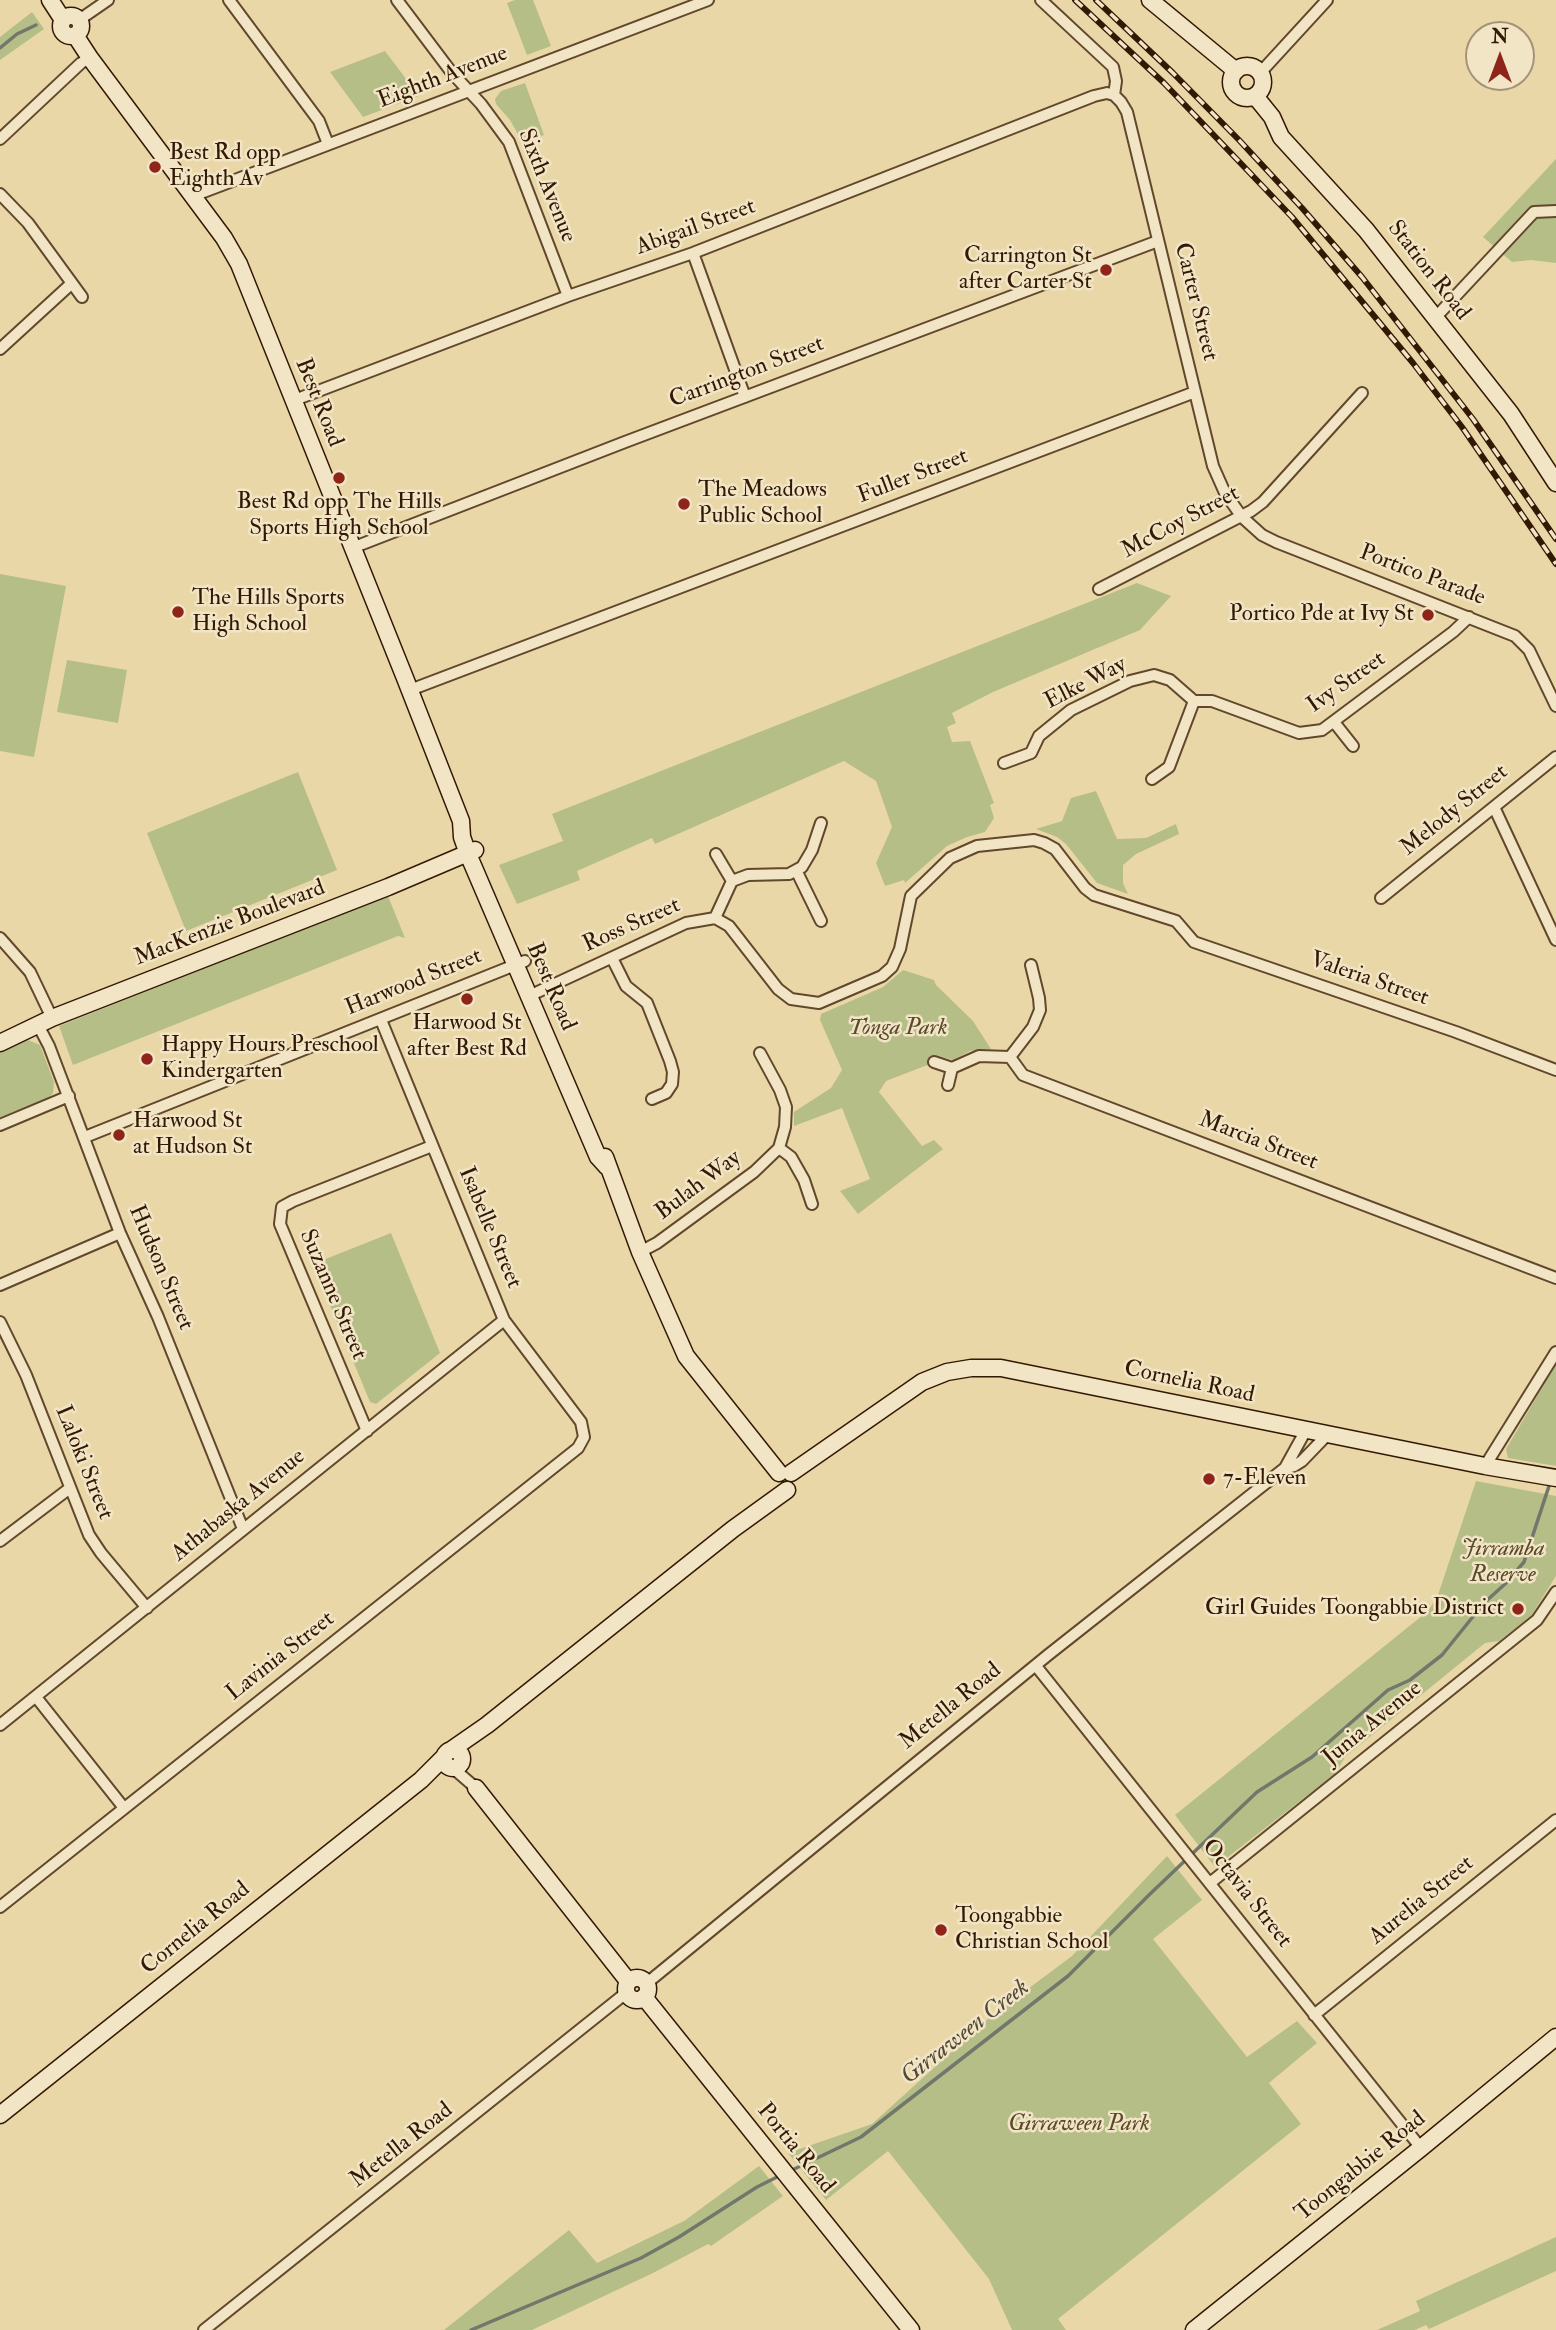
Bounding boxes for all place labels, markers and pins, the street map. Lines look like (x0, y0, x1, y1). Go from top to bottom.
place label: Best Rd opp Eighth Av (169, 140, 281, 194)
marker: Best Rd opp Eighth Av (147, 159, 163, 175)
place label: Carrington St after Carter St (959, 243, 1092, 297)
marker: Carrington St after Carter St (1098, 262, 1114, 278)
marker: Best Rd opp The Hills Sports High School (331, 470, 347, 486)
place label: The Meadows Public School (698, 477, 827, 531)
place label: Best Rd opp The Hills Sports High School (237, 489, 441, 543)
marker: The Meadows Public School (676, 496, 692, 512)
place label: The Hills Sports High School (192, 585, 344, 639)
place label: Portico Pde at Ivy St (1229, 601, 1414, 629)
marker: The Hills Sports High School (170, 604, 186, 620)
marker: Portico Pde at Ivy St (1420, 607, 1436, 623)
marker: Harwood St after Best Rd (459, 991, 475, 1007)
place label: Harwood St after Best Rd (407, 1010, 527, 1064)
place label: Happy Hours Preschool Kindergarten (161, 1032, 379, 1086)
marker: Happy Hours Preschool Kindergarten (139, 1051, 155, 1067)
place label: Harwood St at Hudson St (133, 1108, 253, 1162)
marker: Harwood St at Hudson St (111, 1127, 127, 1143)
place label: 7-Eleven (1223, 1465, 1306, 1493)
marker: 7-Eleven (1201, 1471, 1217, 1487)
place label: Girl Guides Toongabbie District (1205, 1595, 1504, 1623)
marker: Girl Guides Toongabbie District (1510, 1601, 1526, 1617)
place label: Toongabbie Christian School (955, 1903, 1108, 1957)
marker: Toongabbie Christian School (933, 1922, 949, 1938)

